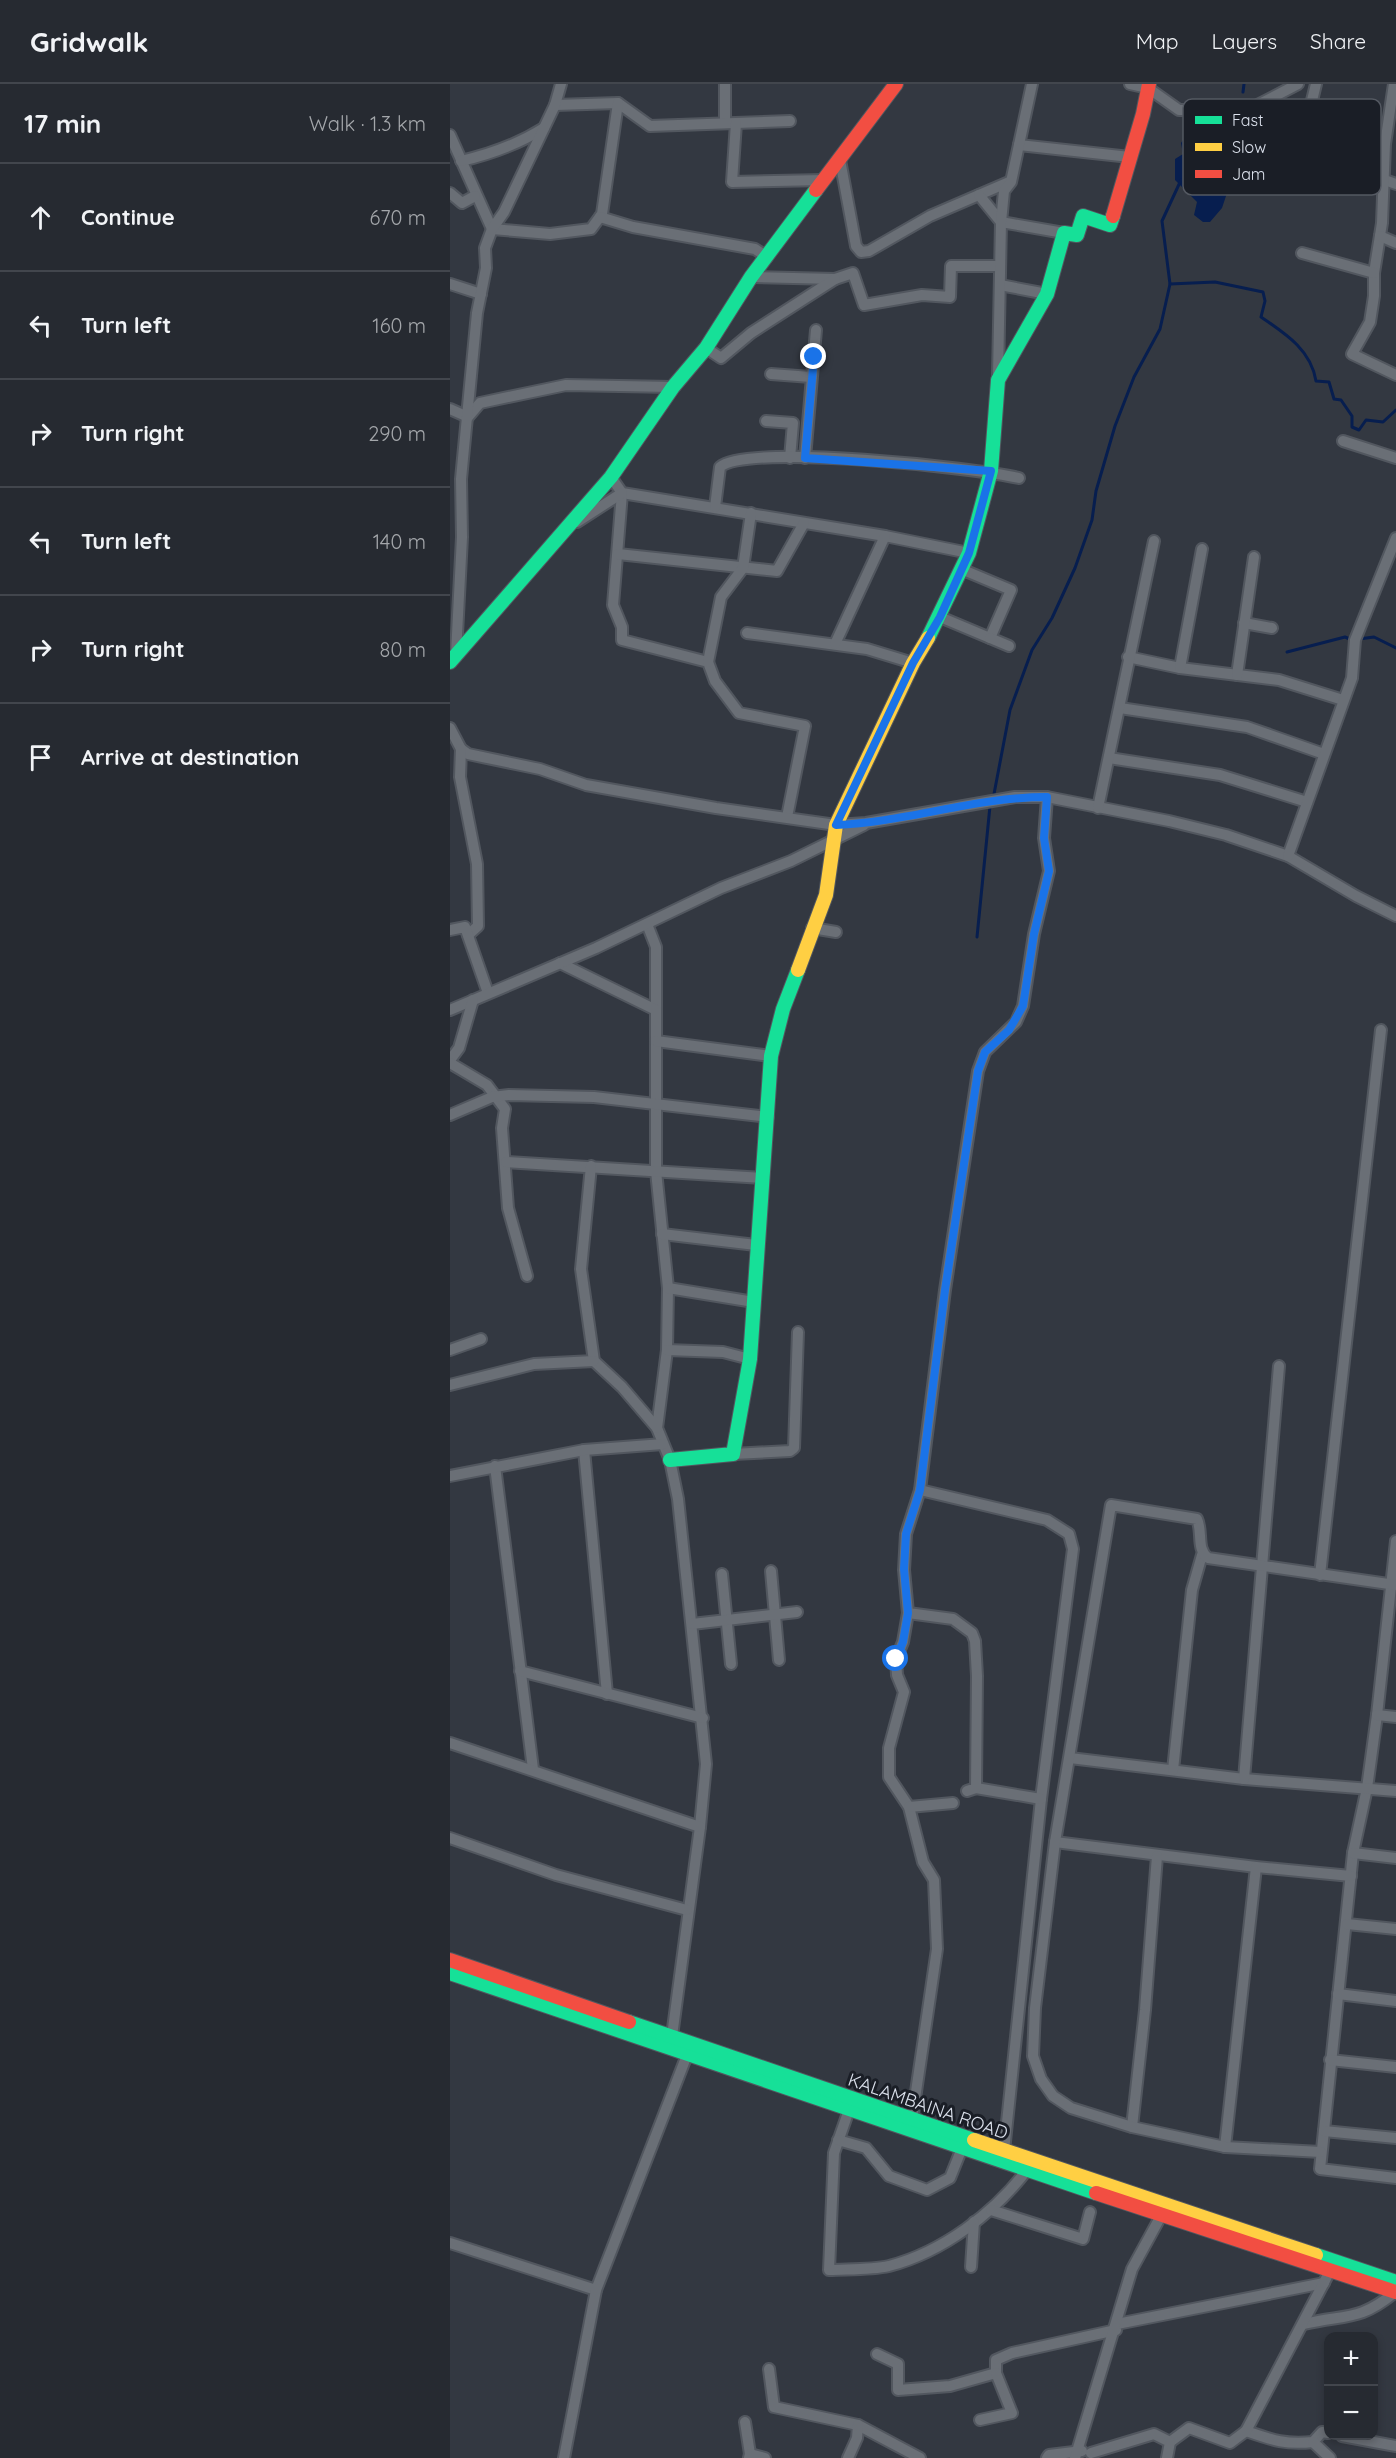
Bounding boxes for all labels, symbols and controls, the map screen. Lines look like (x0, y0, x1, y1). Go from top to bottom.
text: Gridwalk (30, 24, 149, 59)
text: Map (1136, 28, 1179, 54)
text: Layers (1212, 28, 1277, 54)
text: Share (1310, 28, 1366, 54)
legend (1183, 99, 1381, 195)
text: 17 min (24, 107, 101, 140)
text: Fast (1232, 110, 1263, 130)
text: Walk · 1.3 km (309, 111, 426, 136)
text: Slow (1232, 137, 1266, 157)
text: Jam (1232, 164, 1265, 184)
icon: ahead (24, 201, 57, 234)
text: Continue (81, 203, 175, 231)
text: 670 m (369, 205, 426, 230)
icon: left (24, 309, 57, 342)
text: Turn left (81, 311, 171, 339)
text: 160 m (372, 313, 426, 338)
route end (800, 343, 826, 369)
icon: right (24, 417, 57, 450)
text: Turn right (81, 419, 185, 447)
text: 290 m (368, 421, 426, 446)
icon: left (24, 525, 57, 558)
text: Turn left (81, 527, 171, 555)
text: 140 m (373, 529, 426, 554)
icon: right (24, 633, 57, 666)
text: Turn right (81, 635, 185, 663)
text: 80 m (380, 637, 426, 662)
icon: arrive (24, 741, 57, 774)
text: Arrive at destination (81, 743, 299, 771)
route start (882, 1645, 908, 1671)
street label: KALAMBAINA ROAD (845, 2068, 1011, 2144)
map controls (1324, 2332, 1378, 2440)
button: + (1324, 2332, 1378, 2386)
button: − (1324, 2386, 1378, 2440)

